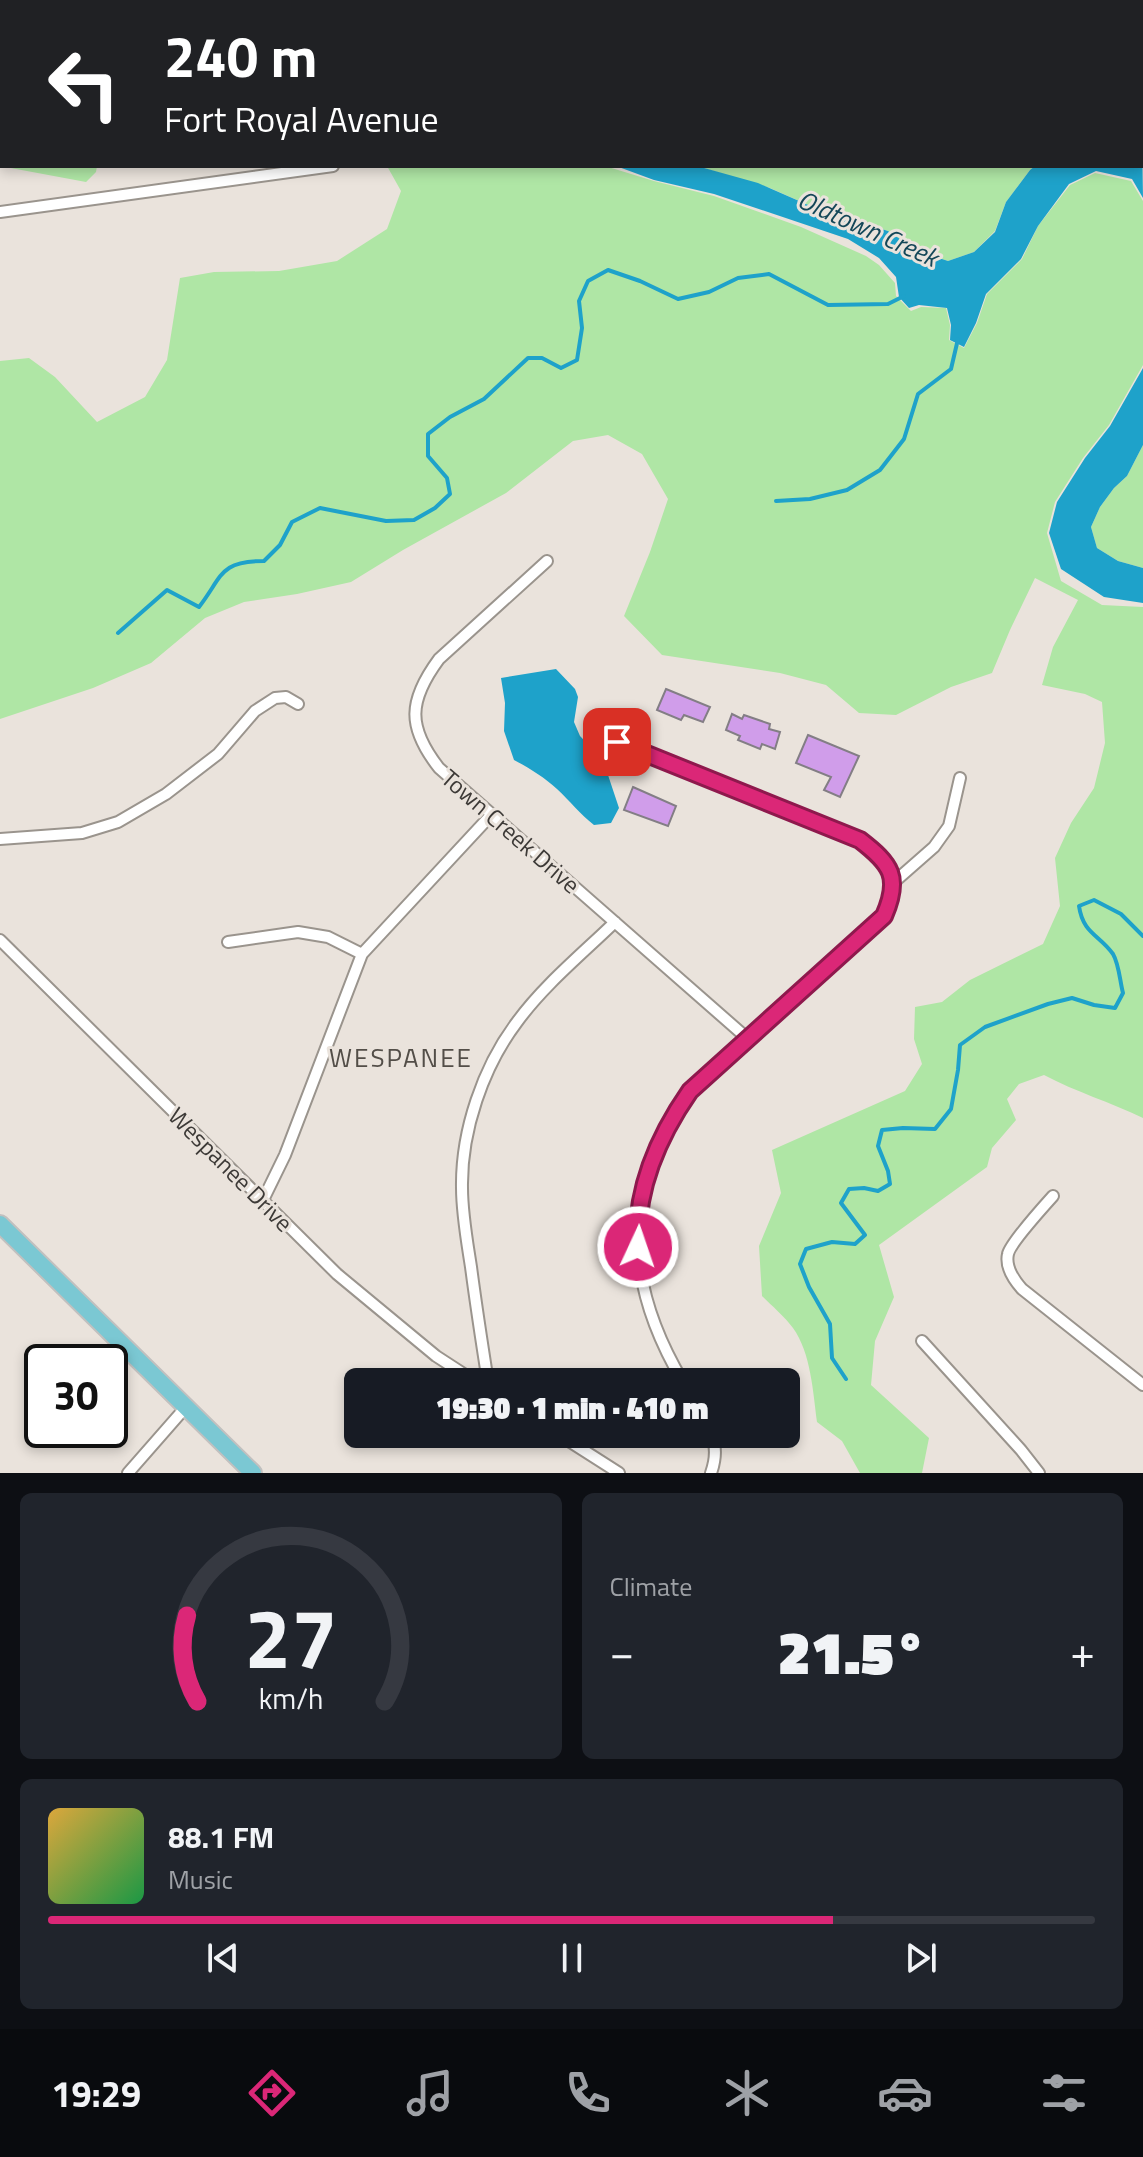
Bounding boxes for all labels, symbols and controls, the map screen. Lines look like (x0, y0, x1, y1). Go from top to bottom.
text: 240 m (164, 14, 317, 99)
icon: left (32, 32, 136, 136)
text: Fort Royal Avenue (164, 91, 439, 146)
water label: Oldtown Creek (792, 180, 948, 278)
pin (583, 708, 651, 776)
icon: arrive (595, 720, 639, 764)
street label: Town Creek Drive (434, 760, 588, 902)
district label: WESPANEE (329, 1038, 473, 1077)
street label: Wespanee Drive (160, 1098, 302, 1240)
position arrow (596, 1205, 680, 1289)
speed limit sign: 30 (24, 1344, 128, 1448)
text: 19:30 · 1 min · 410 m (436, 1385, 708, 1431)
text: Climate (610, 1567, 692, 1606)
text: 27 (244, 1574, 337, 1700)
text: 21.5° (778, 1606, 927, 1697)
text: − (610, 1618, 634, 1685)
text: + (1070, 1618, 1095, 1685)
text: km/h (258, 1677, 323, 1720)
text: 88.1 FM (168, 1814, 274, 1860)
text: Music (168, 1860, 233, 1899)
icon: previous (201, 1936, 245, 1980)
icon: pause (550, 1936, 594, 1980)
icon: next (899, 1936, 943, 1980)
icon: directions (244, 2065, 300, 2121)
icon: music (402, 2065, 458, 2121)
icon: phone (560, 2065, 616, 2121)
icon: climate (719, 2065, 775, 2121)
icon: car (877, 2065, 933, 2121)
icon: filters (1036, 2065, 1092, 2121)
text: 19:29 (51, 2066, 141, 2121)

